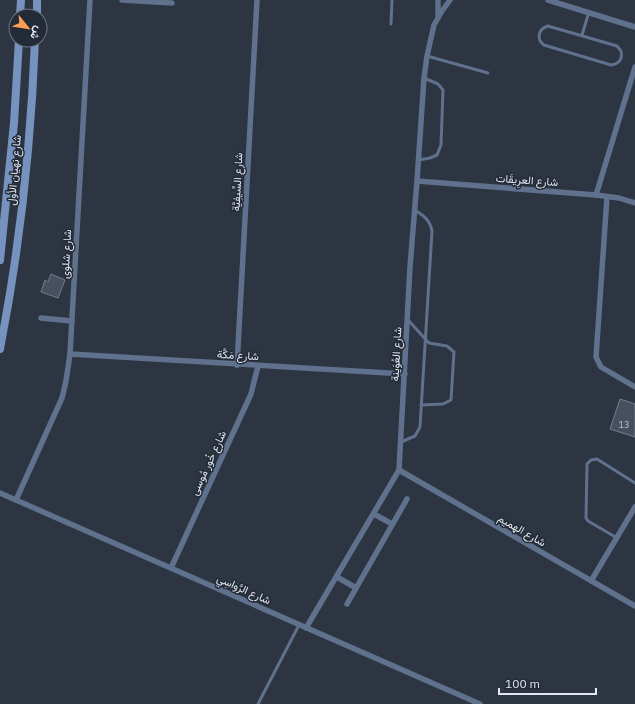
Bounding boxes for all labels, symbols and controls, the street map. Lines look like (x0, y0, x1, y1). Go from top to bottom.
north arrow (8, 8, 48, 48)
text: ش (27, 24, 46, 42)
street label: شارع نهيان الأول (4, 134, 25, 206)
street label: شارع السِّيفِيَّة (228, 152, 247, 212)
street label: شارع العرِيقَات (495, 171, 559, 191)
street label: شارع شلوى (58, 229, 75, 279)
street label: شارع العُوَينة (388, 326, 405, 382)
street label: شارع مَكَّة (217, 347, 260, 364)
house number: 13 (619, 419, 629, 430)
street label: شارع خُور مُوسى (187, 428, 230, 498)
street label: شارع الهميم (495, 511, 549, 550)
street label: شارع الرَّواسِي (214, 571, 274, 610)
scale bar (499, 670, 596, 696)
text: 100 m (505, 676, 540, 691)

